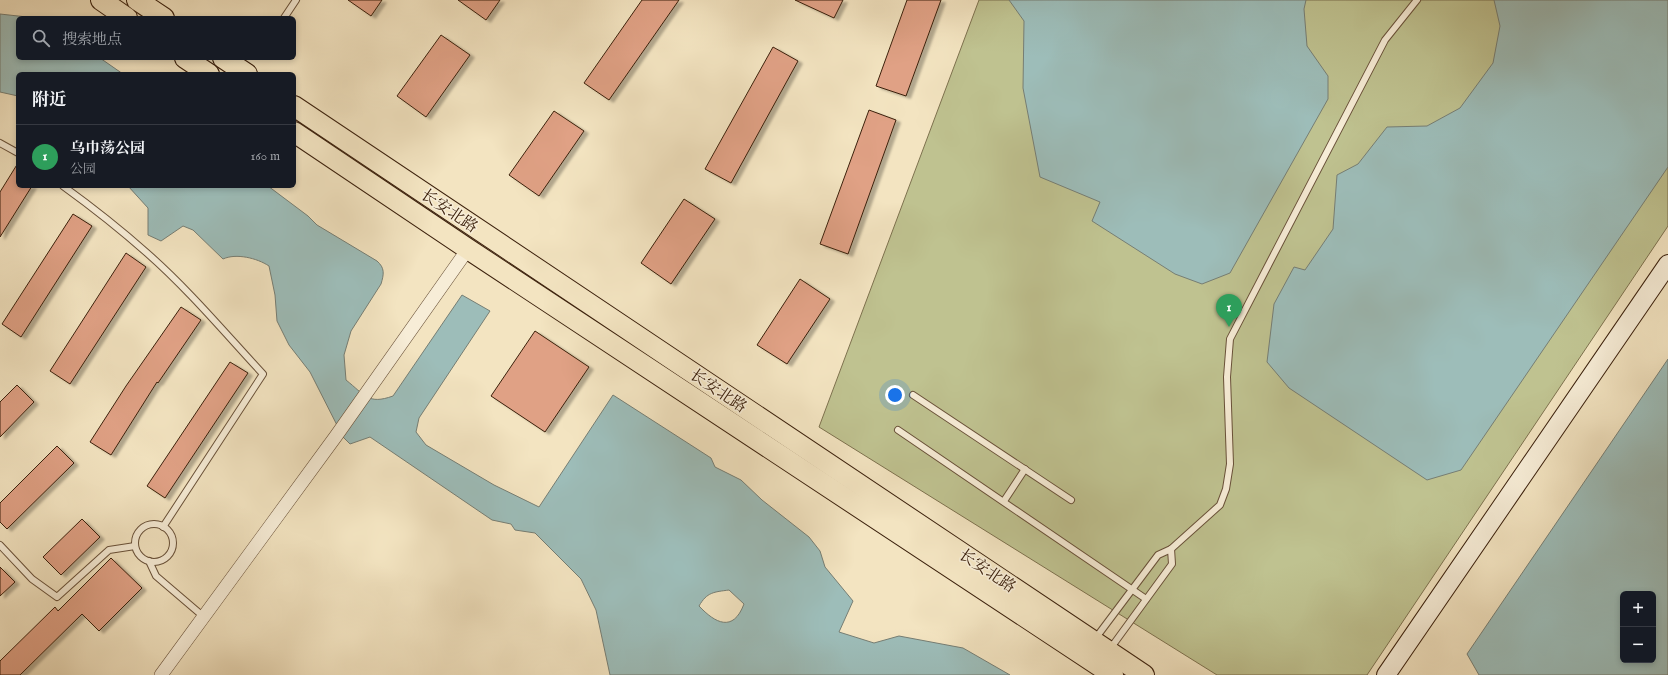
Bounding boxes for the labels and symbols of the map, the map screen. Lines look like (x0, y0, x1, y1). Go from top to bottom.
street label: 长安北路 (417, 185, 481, 238)
pin: 1 (1216, 294, 1242, 327)
street label: 长安北路 (686, 365, 750, 418)
your location (885, 385, 905, 405)
street label: 长安北路 (955, 545, 1019, 598)

